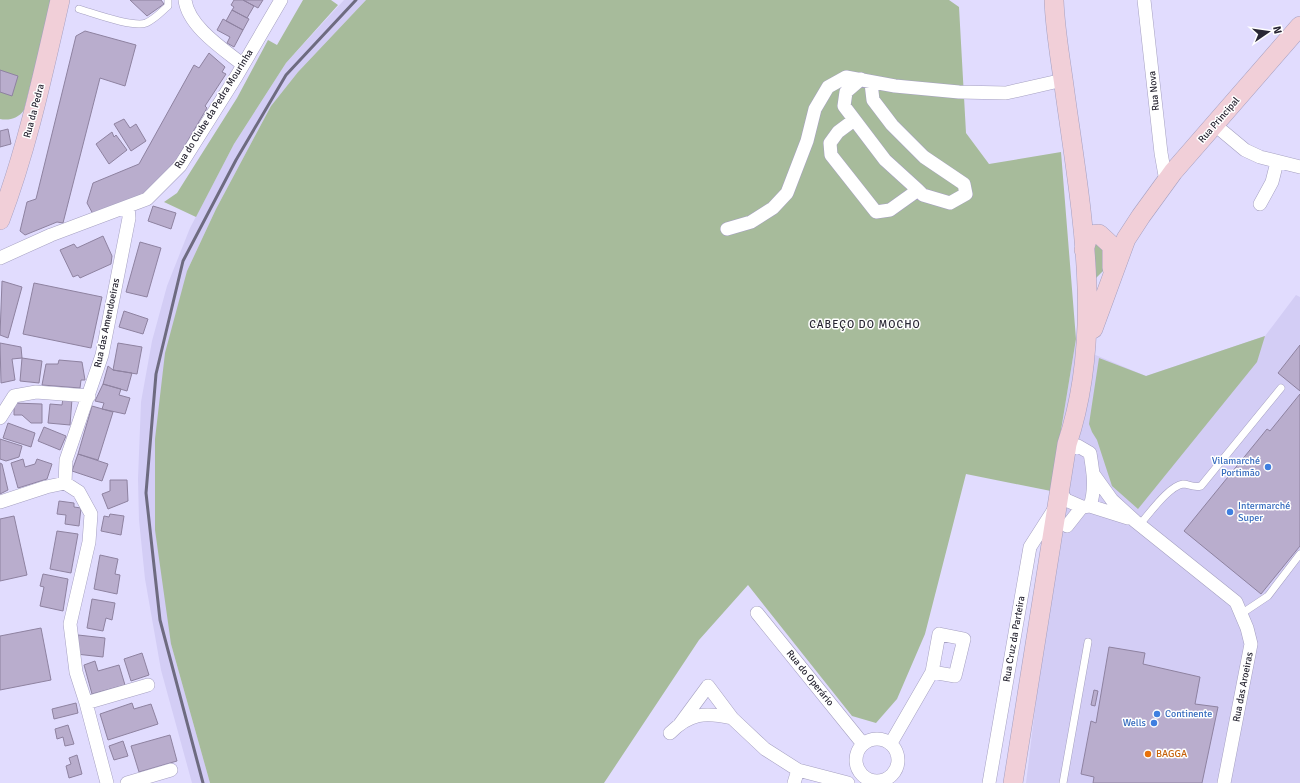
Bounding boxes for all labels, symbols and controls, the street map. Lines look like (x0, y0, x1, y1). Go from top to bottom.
north arrow (1248, 12, 1288, 52)
text: N (1270, 25, 1284, 35)
street label: Rua do Clube da Pedra Mourinha (172, 47, 256, 171)
street label: Rua Nova (1146, 70, 1162, 112)
street label: Rua da Pedra (21, 83, 47, 139)
street label: Rua Principal (1196, 95, 1242, 145)
street label: Rua das Amendoeiras (92, 276, 122, 369)
district label: CABEÇO DO MOCHO (809, 318, 921, 331)
place label: Vilamarché Portimão (1212, 455, 1260, 479)
marker: Vilamarché Portimão (1263, 462, 1273, 472)
place label: Intermarché Super (1238, 500, 1290, 524)
marker: Intermarché Super (1225, 507, 1235, 517)
street label: Rua Cruz da Parteira (1001, 595, 1027, 683)
street label: Rua do Operário (784, 648, 836, 708)
street label: Rua das Aroeiras (1230, 650, 1256, 723)
place label: Continente (1165, 708, 1212, 720)
marker: Continente (1152, 709, 1162, 719)
place label: Wells (1123, 717, 1147, 729)
marker: Wells (1149, 718, 1159, 728)
place label: BAGGA (1156, 748, 1187, 760)
marker: BAGGA (1143, 749, 1153, 759)

